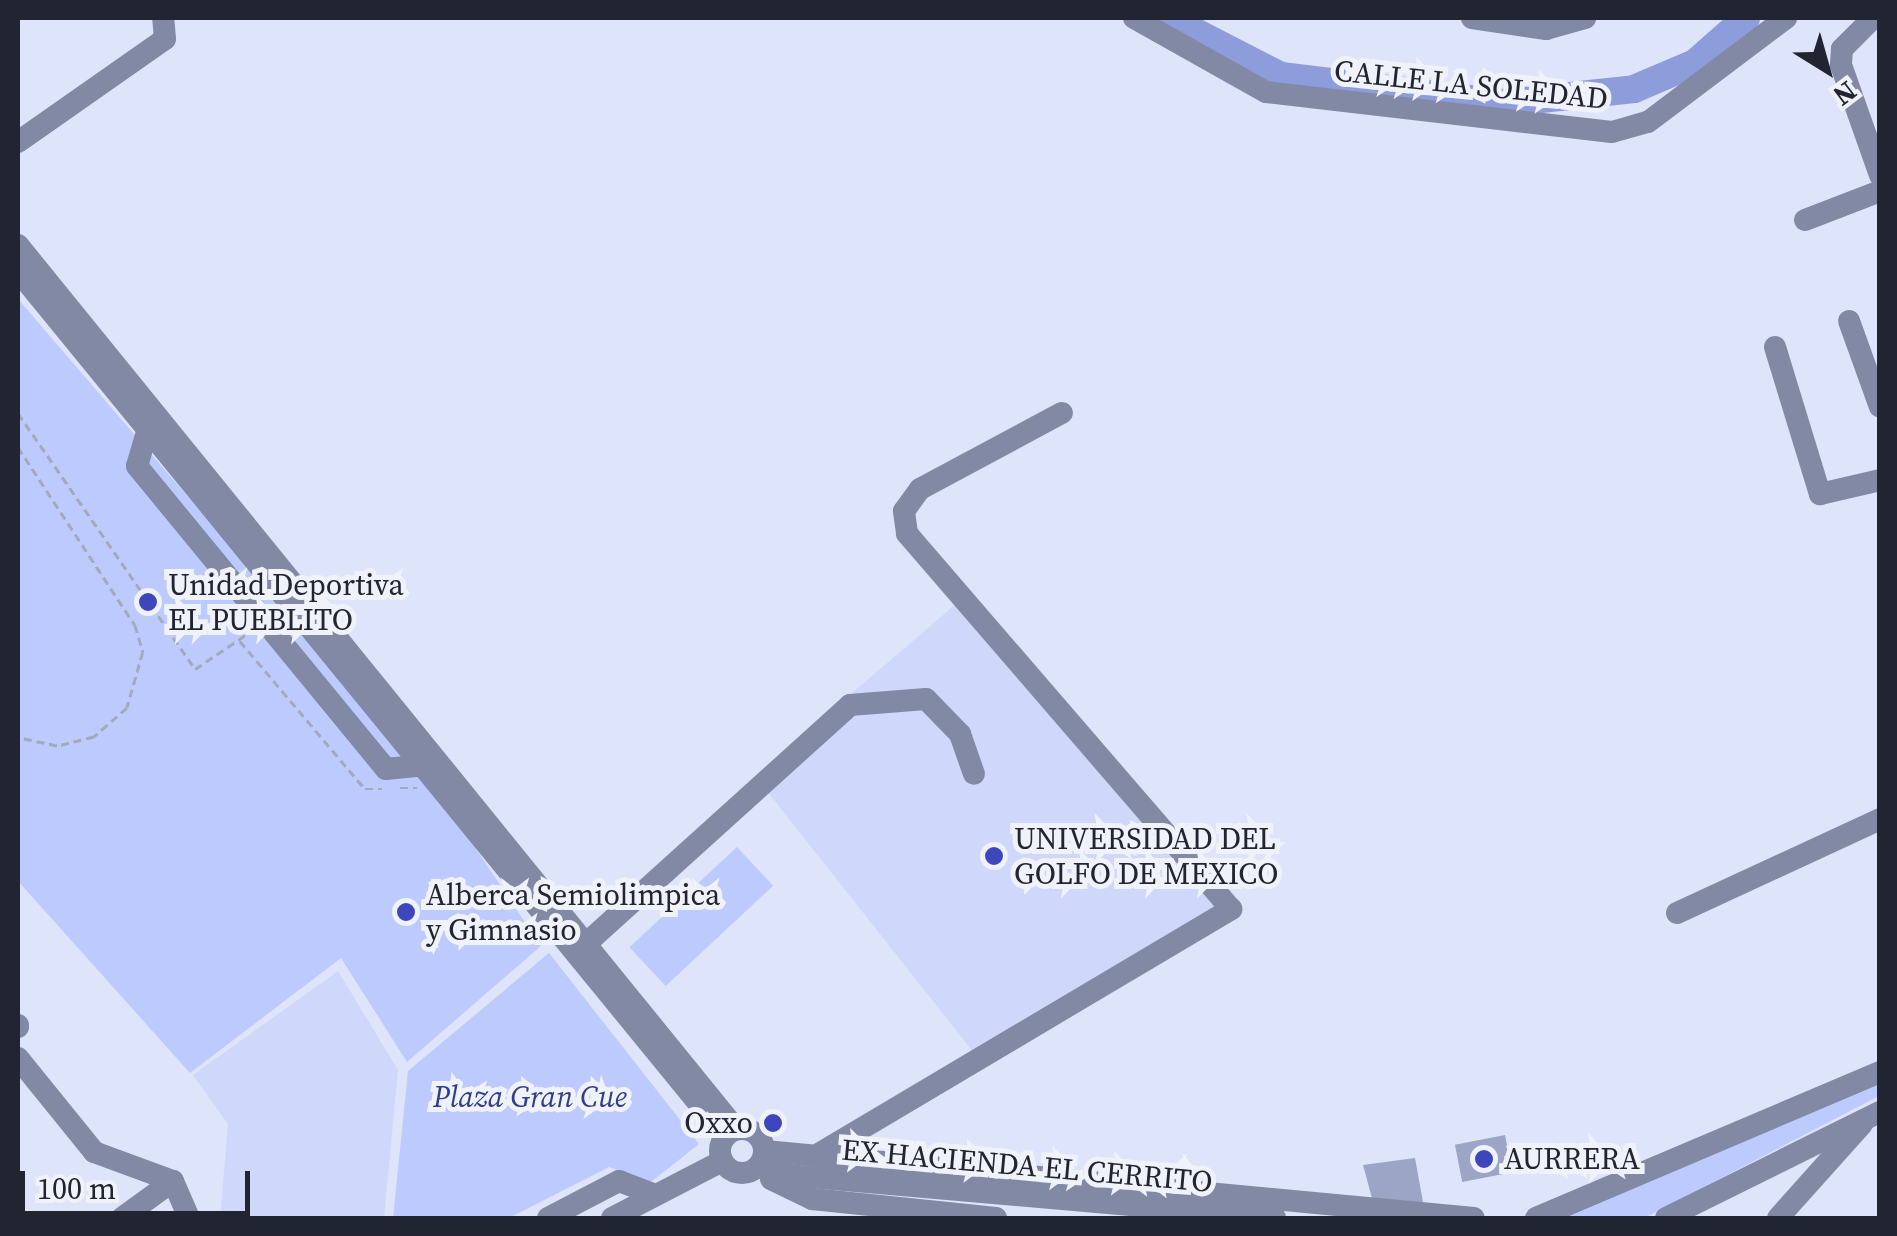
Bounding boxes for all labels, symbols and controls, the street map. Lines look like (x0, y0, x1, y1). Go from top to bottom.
north arrow (1777, 20, 1877, 120)
street label: CALLE LA SOLEDAD (1333, 53, 1609, 117)
text: N (1825, 73, 1865, 115)
place label: Unidad Deportiva EL PUEBLITO (168, 567, 404, 638)
marker: Unidad Deportiva EL PUEBLITO (137, 591, 159, 613)
place label: UNIVERSIDAD DEL GOLFO DE MEXICO (1014, 821, 1278, 892)
marker: UNIVERSIDAD DEL GOLFO DE MEXICO (983, 845, 1005, 867)
place label: Alberca Semiolimpica y Gimnasio (426, 877, 720, 948)
marker: Alberca Semiolimpica y Gimnasio (395, 901, 417, 923)
park label: Plaza Gran Cue (433, 1079, 627, 1115)
place label: Oxxo (684, 1105, 753, 1141)
marker: Oxxo (762, 1112, 784, 1134)
street label: EX HACIENDA EL CERRITO (840, 1132, 1214, 1200)
place label: AURRERA (1504, 1141, 1640, 1177)
marker: AURRERA (1473, 1148, 1495, 1170)
scale bar (25, 1151, 255, 1213)
text: 100 m (37, 1168, 116, 1209)

